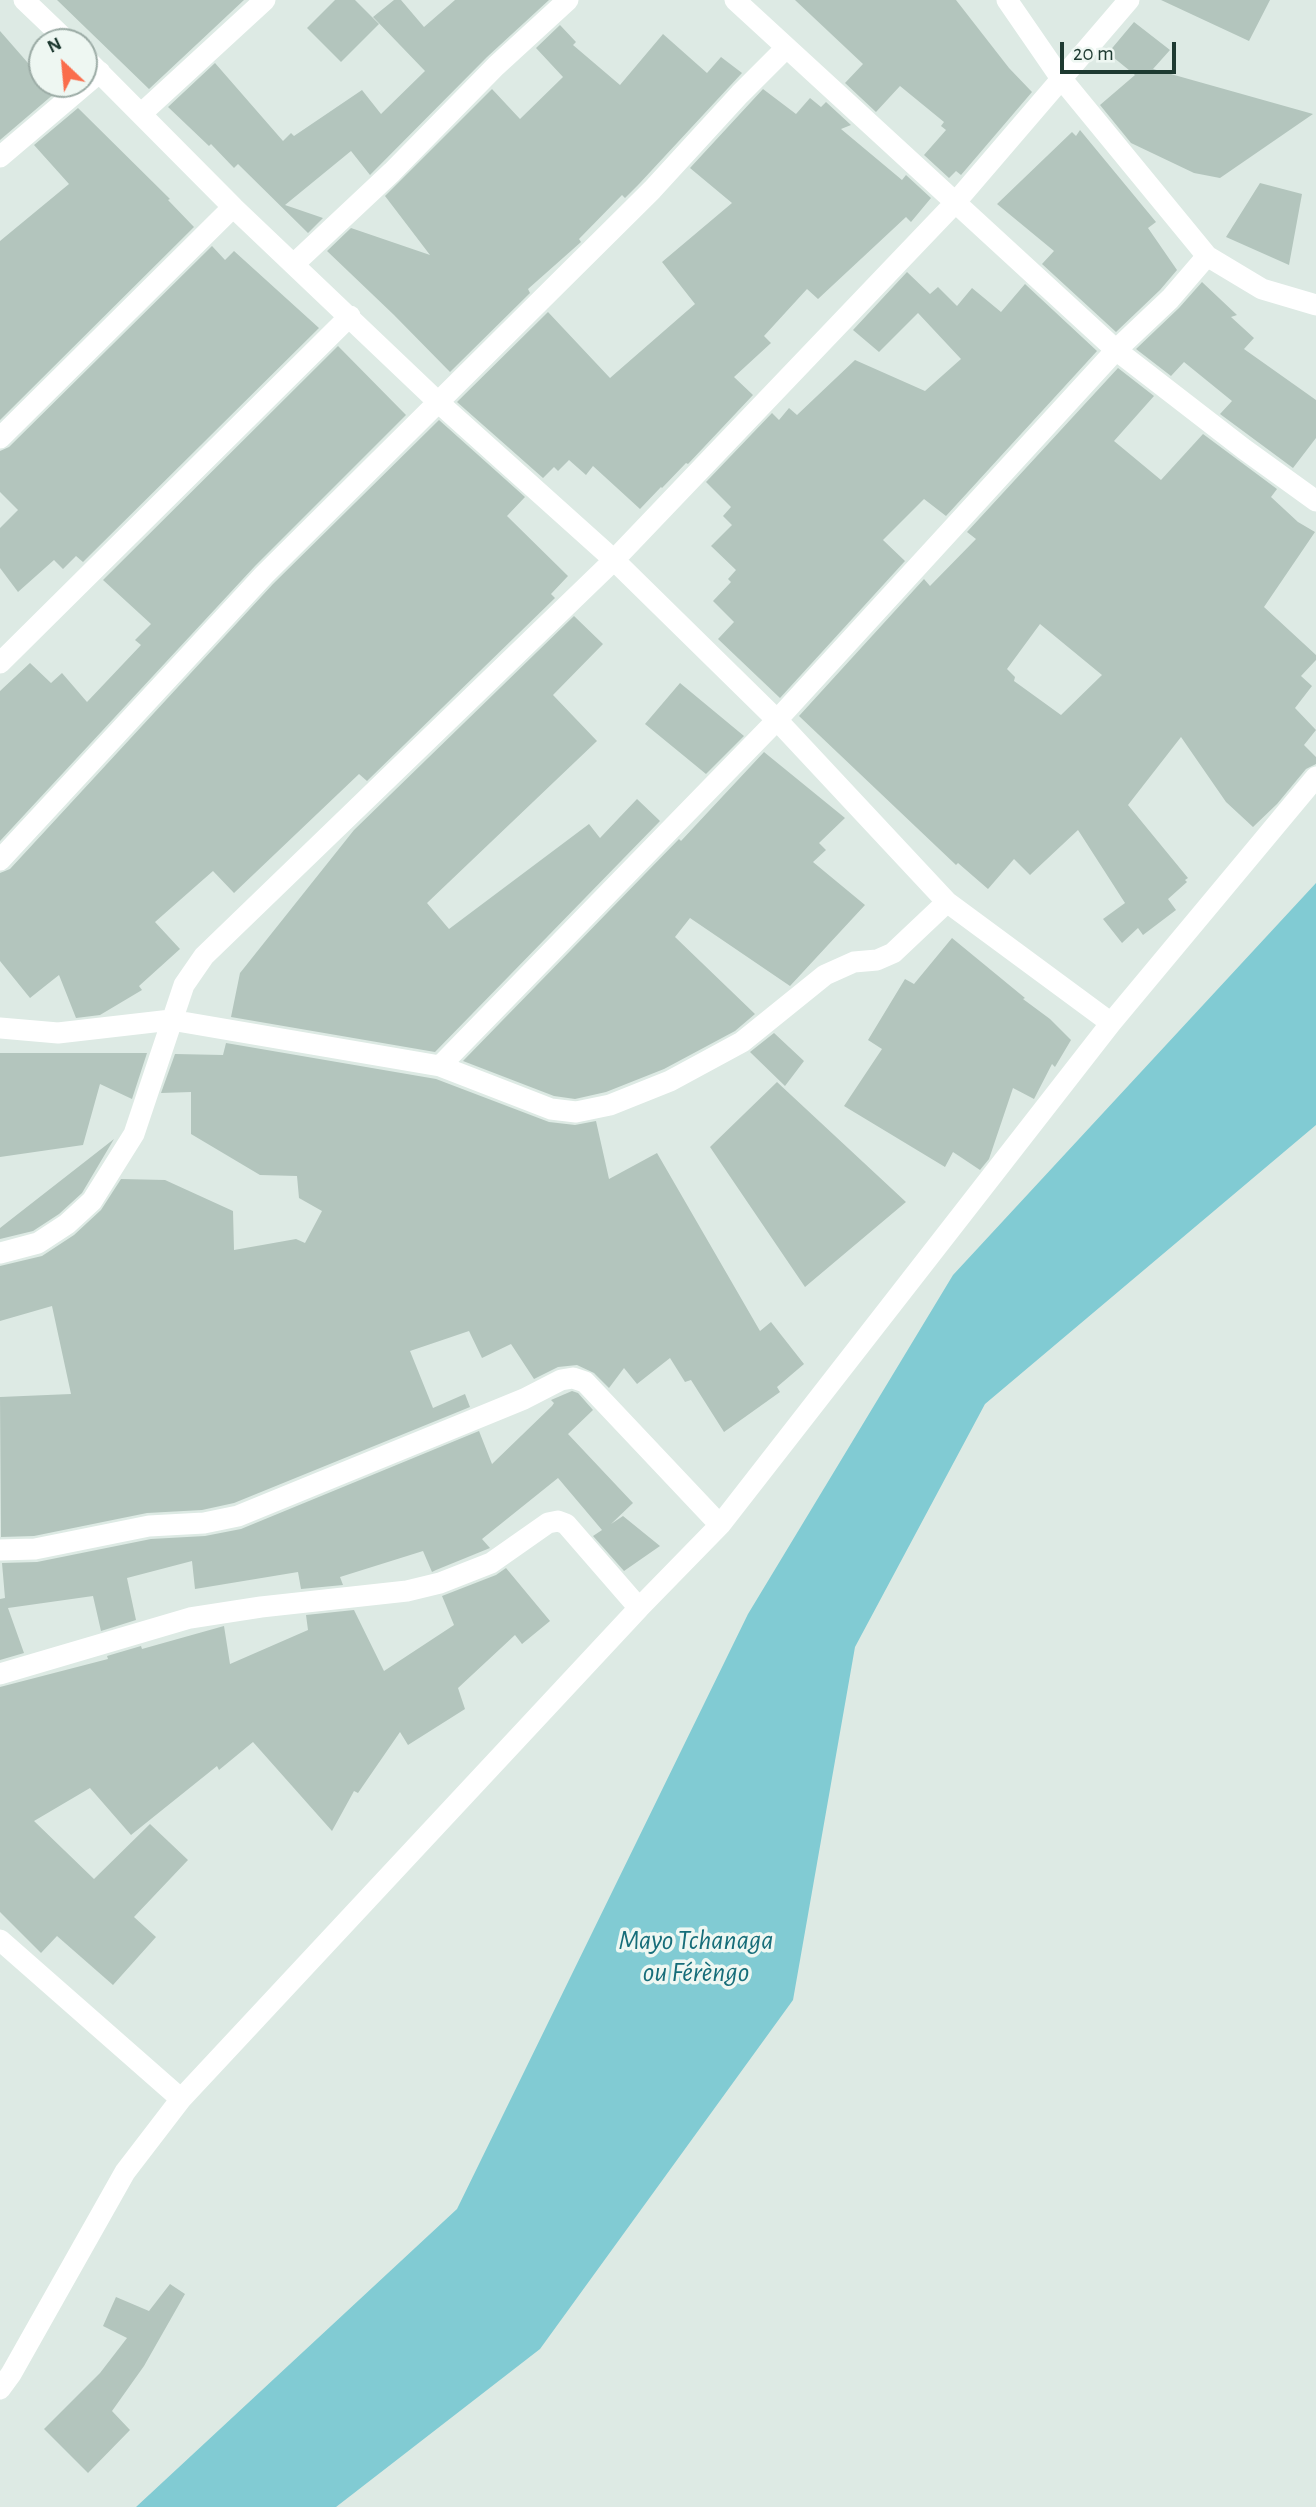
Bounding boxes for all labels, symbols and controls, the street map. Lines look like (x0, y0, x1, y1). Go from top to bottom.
north arrow (28, 28, 98, 98)
scale bar (1064, 28, 1180, 72)
text: N (44, 34, 65, 57)
text: 20 m (1073, 43, 1114, 64)
water label: Mayo Tchanaga ou Férèngo (618, 1924, 774, 1990)

